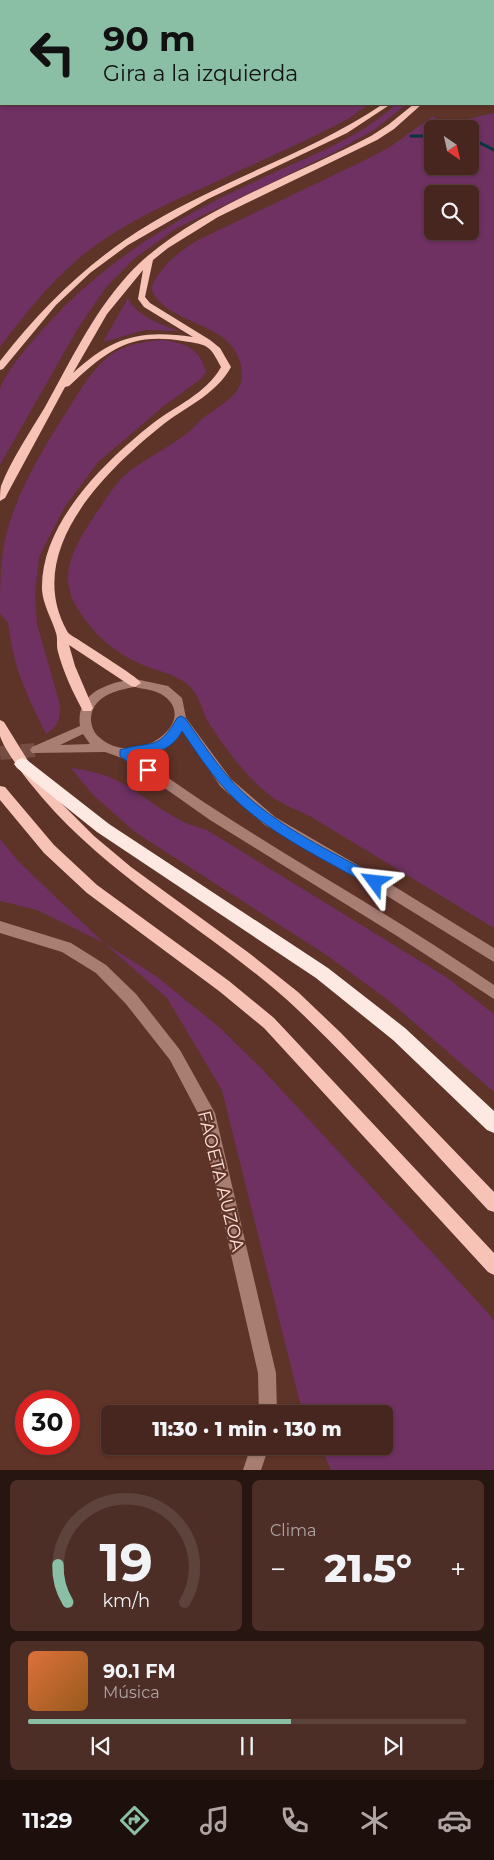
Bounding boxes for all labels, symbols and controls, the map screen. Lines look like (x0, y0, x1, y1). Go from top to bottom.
text: 90 m (103, 17, 196, 60)
icon: left (20, 20, 85, 85)
text: Gira a la izquierda (103, 60, 298, 87)
north arrow (424, 120, 479, 175)
map controls (424, 120, 479, 240)
button: search (424, 185, 479, 240)
pin (127, 749, 169, 791)
icon: arrive (134, 756, 162, 784)
position arrow (348, 855, 400, 907)
street label: FAOETA AUZOA (193, 1108, 249, 1254)
speed limit sign: 30 (15, 1390, 80, 1455)
text: 11:30 · 1 min · 130 m (152, 1418, 342, 1441)
text: Clima (270, 1521, 316, 1540)
text: 19 (99, 1531, 153, 1594)
text: 21.5° (324, 1545, 412, 1592)
text: − (270, 1552, 286, 1586)
text: + (450, 1552, 466, 1586)
text: km/h (102, 1590, 150, 1611)
text: 90.1 FM (103, 1660, 176, 1683)
text: Música (103, 1683, 160, 1702)
icon: previous (87, 1732, 115, 1760)
icon: pause (233, 1732, 261, 1760)
icon: next (379, 1732, 407, 1760)
icon: directions (117, 1803, 152, 1838)
icon: music (197, 1803, 232, 1838)
icon: phone (277, 1803, 312, 1838)
icon: climate (357, 1803, 392, 1838)
icon: car (437, 1803, 472, 1838)
text: 11:29 (22, 1807, 72, 1834)

